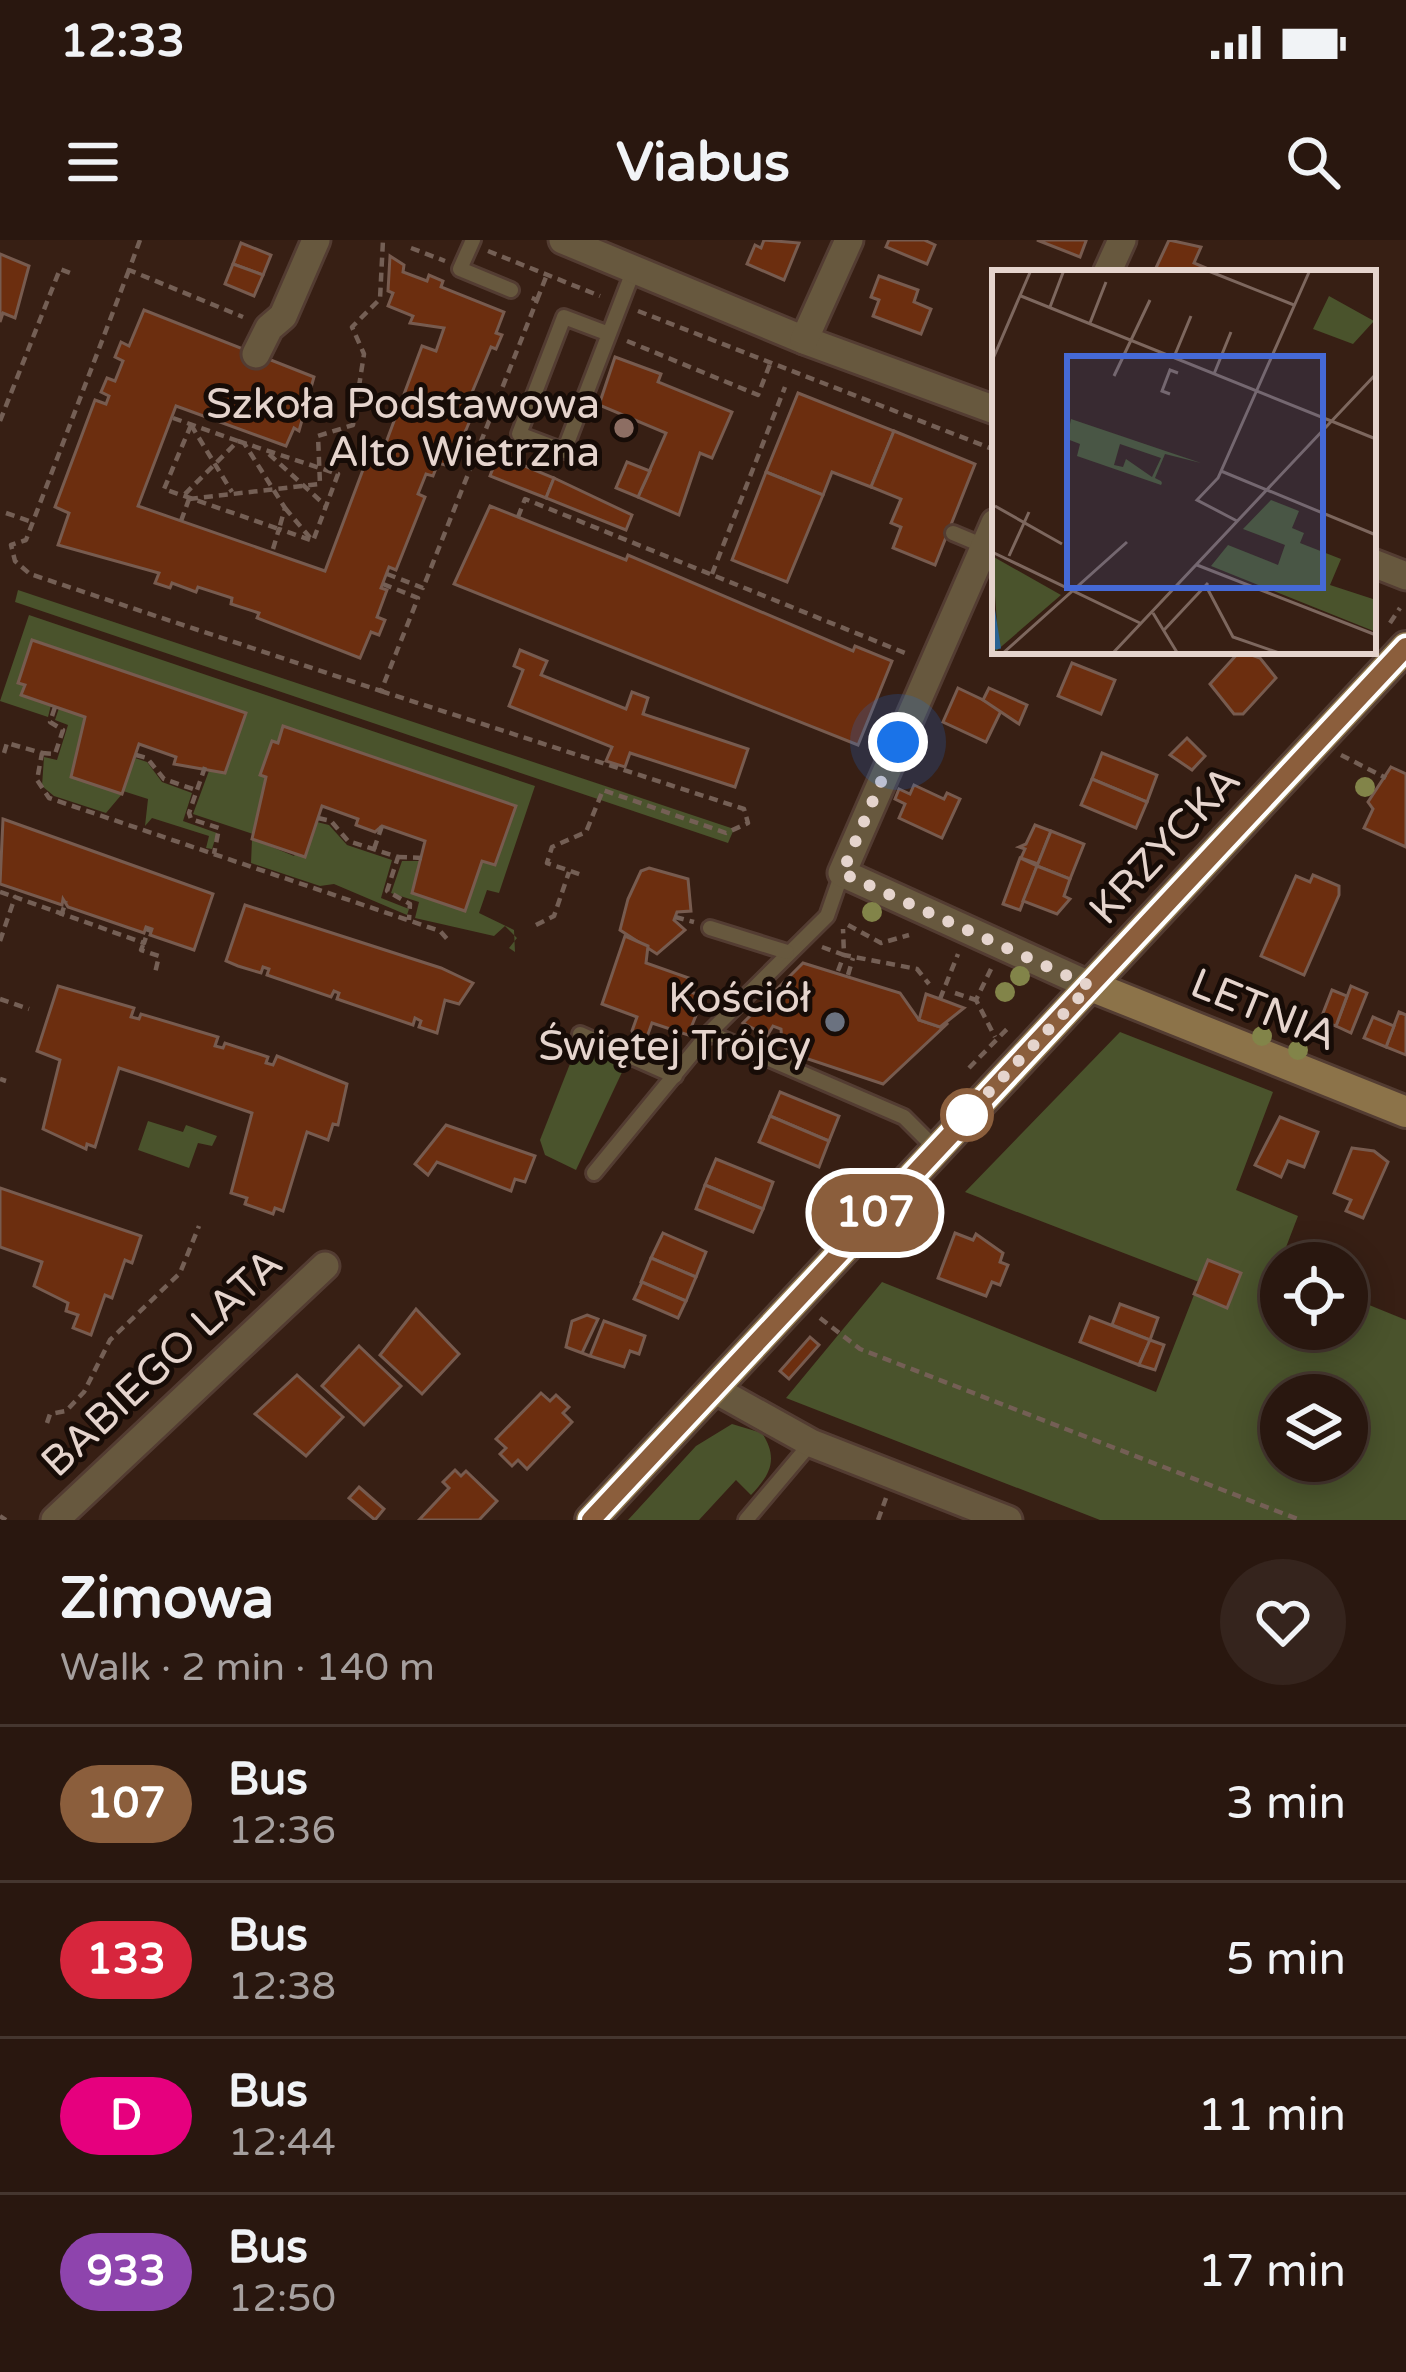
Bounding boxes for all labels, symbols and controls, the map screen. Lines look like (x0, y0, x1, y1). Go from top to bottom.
text: 12:33 (60, 15, 185, 69)
icon: menu (60, 129, 126, 195)
icon: search (1280, 129, 1346, 195)
text: Viabus (616, 130, 790, 195)
inset map (992, 270, 1376, 654)
place label: Szkoła Podstawowa Alto Wietrzna (206, 379, 600, 478)
marker: Szkoła Podstawowa Alto Wietrzna (611, 415, 637, 441)
your location (868, 712, 928, 772)
street label: KRZYCKA (1079, 755, 1251, 935)
street label: LETNIA (1183, 958, 1345, 1062)
place label: Kościół Świętej Trójcy (538, 973, 811, 1072)
marker: Kościół Świętej Trójcy (822, 1009, 848, 1035)
unlabelled marker (942, 1090, 992, 1140)
line badge: 107 (806, 1174, 944, 1252)
text: 107 (835, 1187, 915, 1238)
street label: BABIEGO LATA (31, 1238, 293, 1488)
map controls (1260, 1242, 1368, 1482)
button: locate (1260, 1242, 1368, 1350)
button: layers (1260, 1374, 1368, 1482)
button: heart (1220, 1559, 1346, 1685)
text: Zimowa (60, 1565, 274, 1633)
text: Walk · 2 min · 140 m (60, 1644, 435, 1691)
text: Bus (228, 1753, 308, 1807)
text: 3 min (1226, 1777, 1346, 1831)
text: 107 (86, 1778, 166, 1829)
text: 12:36 (228, 1807, 336, 1854)
text: Bus (228, 1909, 308, 1963)
text: 5 min (1226, 1933, 1346, 1987)
text: 133 (86, 1934, 166, 1985)
text: 12:38 (228, 1963, 336, 2010)
text: Bus (228, 2065, 308, 2119)
text: 11 min (1198, 2089, 1346, 2143)
text: D (110, 2090, 142, 2141)
text: 12:44 (228, 2119, 336, 2166)
text: Bus (228, 2221, 308, 2275)
text: 17 min (1198, 2245, 1346, 2299)
text: 933 (86, 2246, 166, 2297)
text: 12:50 (228, 2275, 336, 2322)

